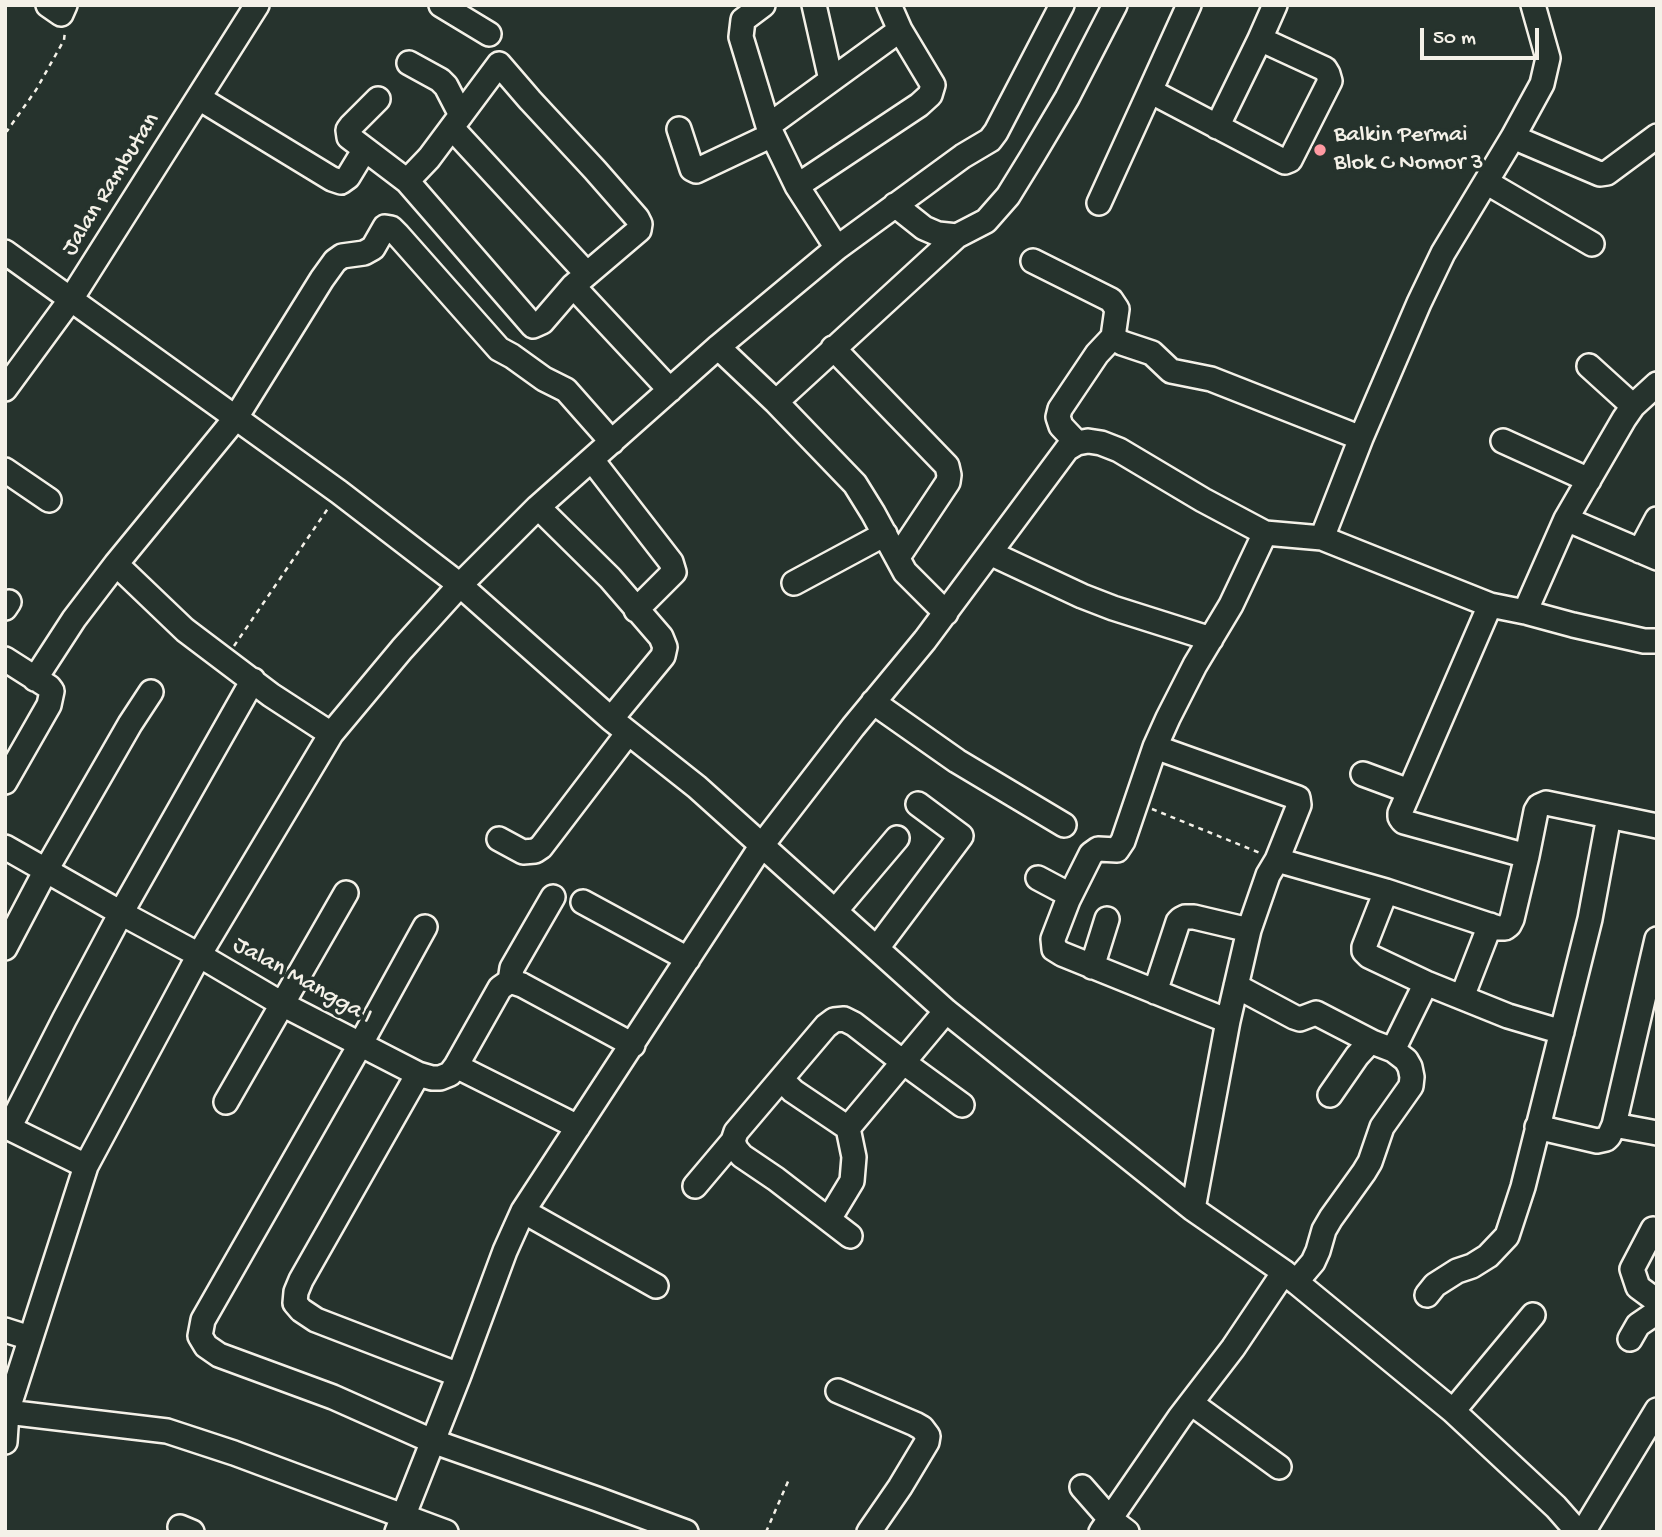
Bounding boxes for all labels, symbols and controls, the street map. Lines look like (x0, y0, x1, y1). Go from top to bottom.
scale bar (1424, 14, 1543, 58)
text: 50 m (1433, 27, 1476, 52)
street label: Jalan Rambutan (57, 108, 167, 262)
place label: Balkin Permai Blok C Nomor 3 (1334, 122, 1483, 178)
marker: Balkin Permai Blok C Nomor 3 (1312, 142, 1328, 158)
street label: Jalan Mangga I (227, 932, 377, 1032)

